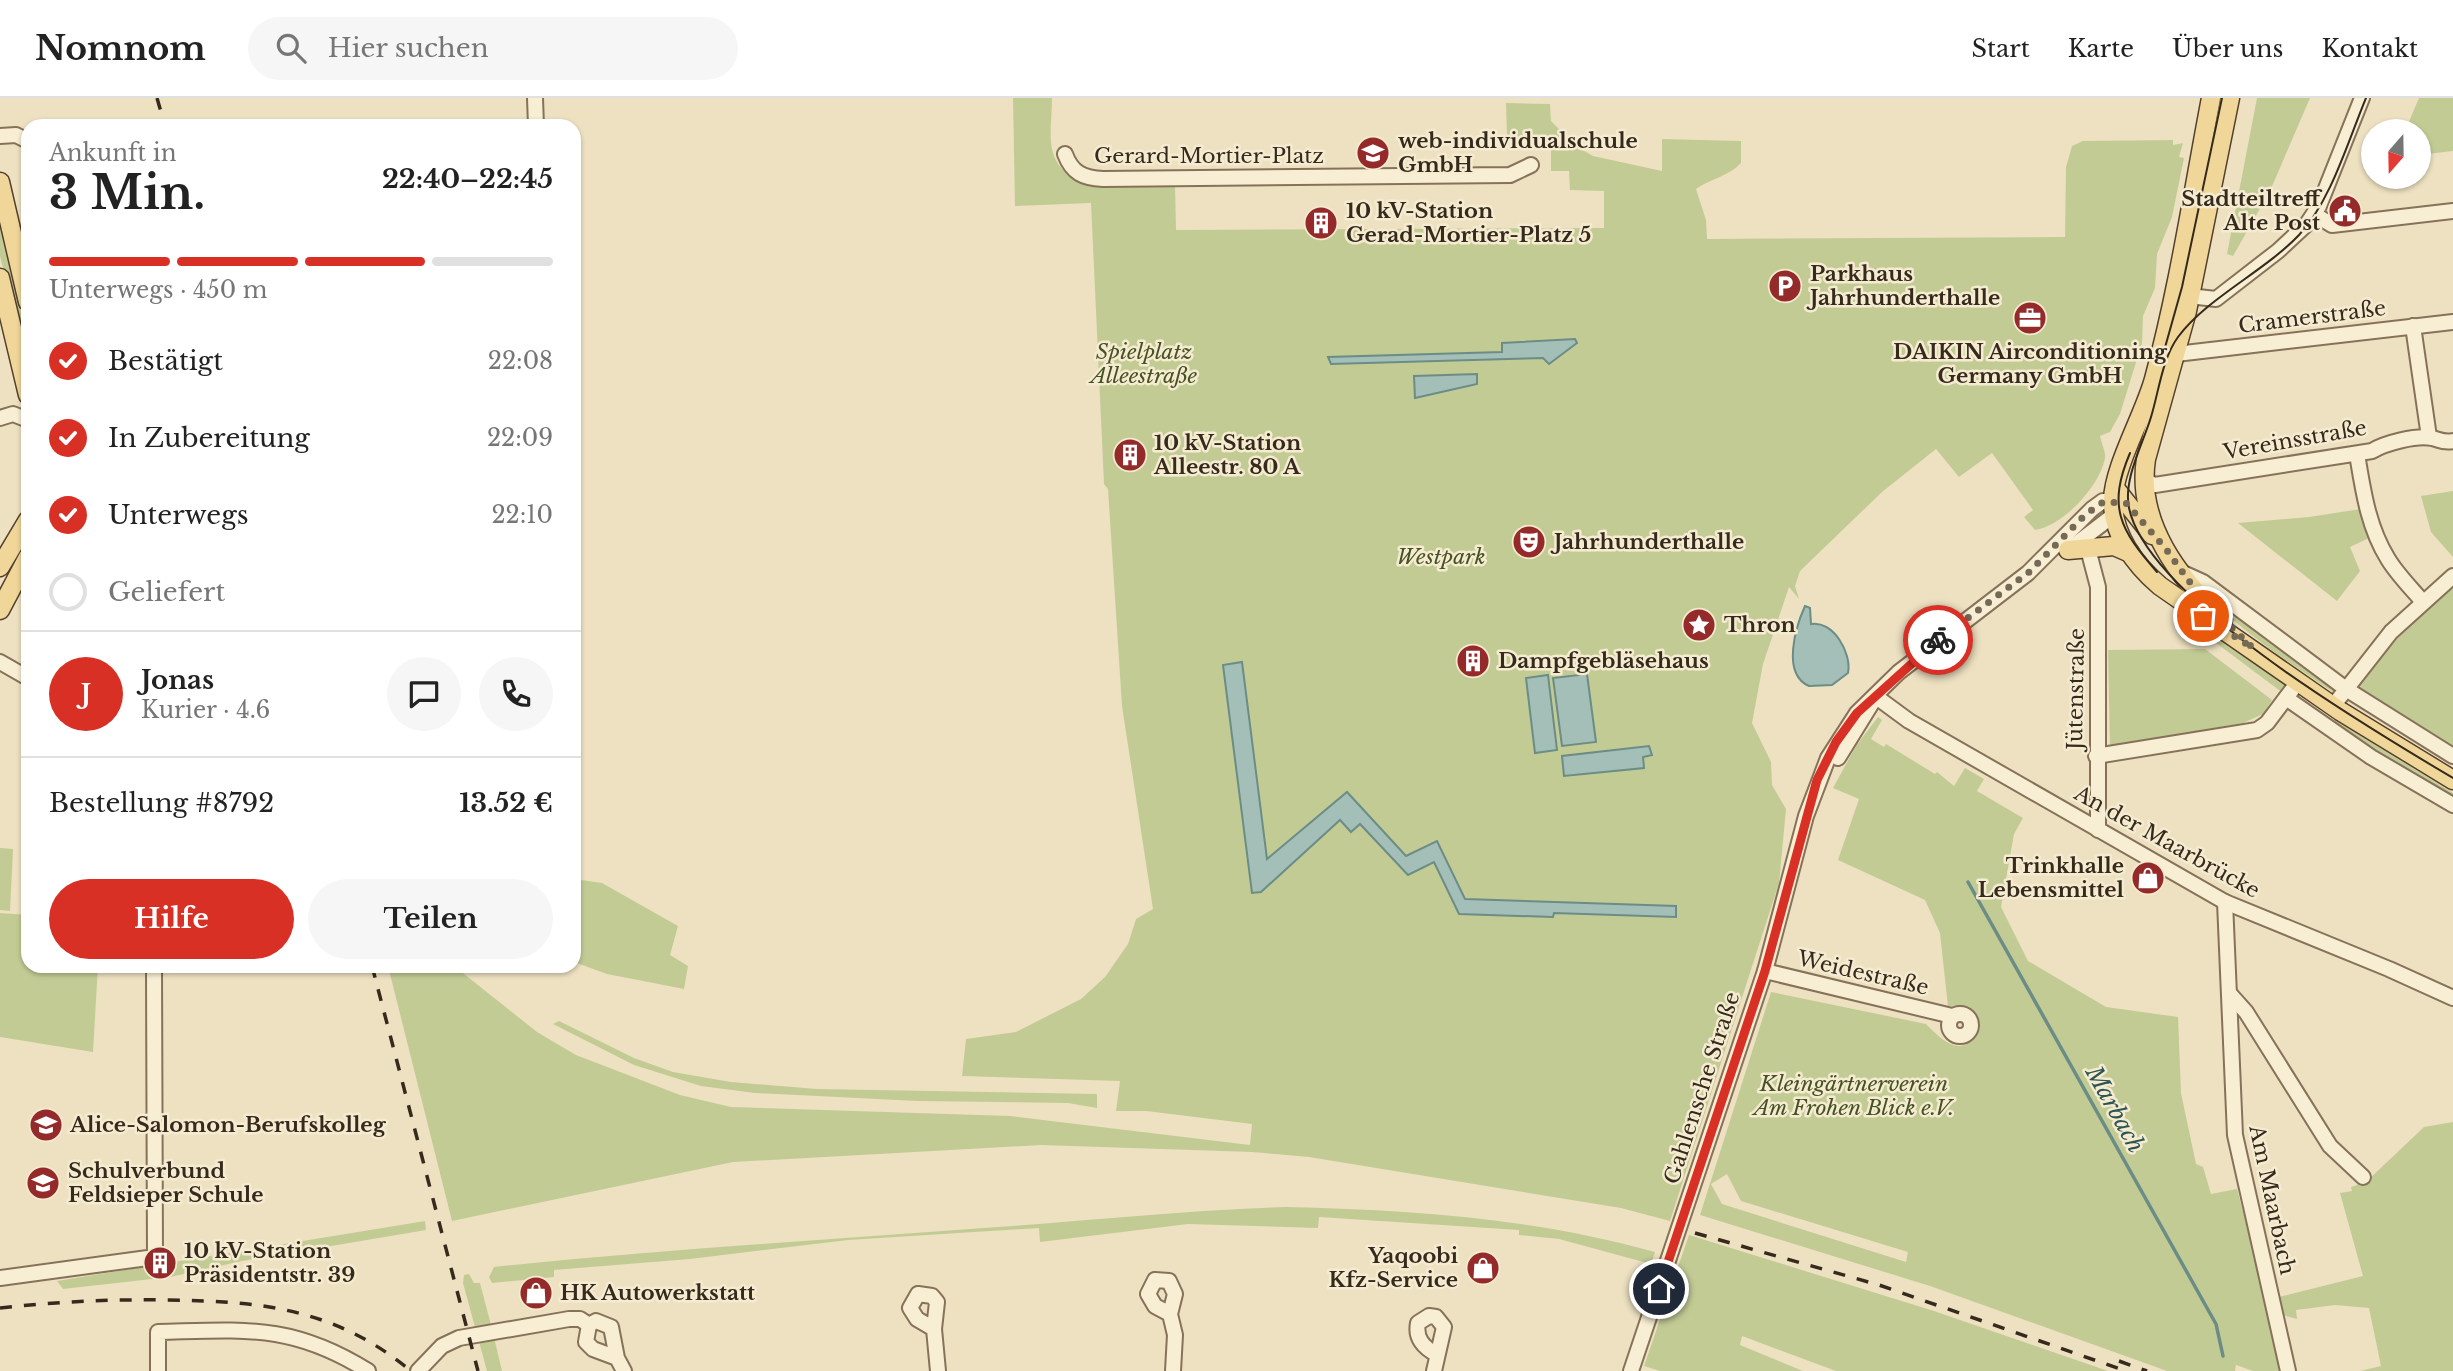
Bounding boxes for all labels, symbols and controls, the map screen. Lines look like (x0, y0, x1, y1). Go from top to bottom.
search box (248, 17, 738, 80)
text: Nomnom (35, 28, 206, 69)
icon: search (272, 29, 310, 67)
text: Hier suchen (328, 32, 489, 64)
text: Start (1972, 34, 2030, 63)
text: Karte (2068, 34, 2134, 63)
text: Über uns (2172, 34, 2284, 63)
text: Kontakt (2322, 34, 2418, 63)
north arrow (2361, 119, 2431, 189)
map controls (2361, 119, 2431, 189)
place label: web-individualschule GmbH (1398, 128, 1638, 178)
school or university icon: web-individualschule GmbH (1354, 134, 1392, 172)
text: Ankunft in (49, 139, 177, 167)
street label: Gerard-Mortier-Platz (1094, 143, 1324, 169)
text: 22:40–22:45 (382, 163, 553, 195)
text: 3 Min. (49, 164, 205, 221)
place label: Stadtteiltreff Alte Post (2181, 186, 2323, 236)
public building icon: Stadtteiltreff Alte Post (2326, 192, 2364, 230)
place label: 10 kV-Station Gerad-Mortier-Platz 5 (1346, 198, 1591, 248)
building icon: 10 kV-Station Gerad-Mortier-Platz 5 (1302, 204, 1340, 242)
place label: Parkhaus Jahrhunderthalle (1806, 261, 2000, 311)
parking icon: Parkhaus Jahrhunderthalle (1766, 267, 1804, 305)
text: Unterwegs · 450 m (49, 276, 267, 304)
street label: Cramerstraße (2237, 295, 2387, 339)
office icon: DAIKIN Airconditioning Germany GmbH (2011, 299, 2049, 337)
park label: Spielplatz Alleestraße (1088, 339, 1198, 389)
place label: DAIKIN Airconditioning Germany GmbH (1893, 339, 2168, 389)
icon: check (49, 342, 87, 380)
text: Bestätigt (108, 345, 223, 377)
text: 22:08 (488, 347, 553, 375)
street label: Vereinsstraße (2220, 415, 2369, 466)
icon: check (49, 419, 87, 457)
text: In Zubereitung (108, 422, 310, 454)
text: 22:09 (487, 424, 553, 452)
place label: 10 kV-Station Alleestr. 80 A (1153, 430, 1301, 480)
building icon: 10 kV-Station Alleestr. 80 A (1111, 436, 1149, 474)
icon: check (49, 496, 87, 534)
text: Unterwegs (108, 499, 249, 531)
text: 22:10 (491, 501, 553, 529)
theatre icon: Jahrhunderthalle (1510, 523, 1548, 561)
place label: Jahrhunderthalle (1550, 529, 1744, 555)
park label: Westpark (1397, 544, 1485, 570)
text: Geliefert (108, 576, 225, 608)
pin (2173, 586, 2233, 646)
icon: bag (2184, 597, 2222, 635)
courier (1903, 605, 1973, 675)
place icon: Thron (1680, 606, 1718, 644)
place label: Thron (1724, 612, 1796, 638)
icon: bike (1919, 621, 1957, 659)
street label: Jütenstraße (2062, 628, 2090, 753)
building icon: Dampfgebläsehaus (1454, 642, 1492, 680)
place label: Dampfgebläsehaus (1498, 648, 1709, 674)
button: chat (387, 657, 461, 731)
button: phone (479, 657, 553, 731)
text: Jonas (141, 664, 214, 696)
text: J (81, 678, 91, 710)
text: Kurier · 4.6 (141, 696, 270, 724)
street label: An der Maarbrücke (2069, 780, 2264, 904)
text: Bestellung #8792 (49, 787, 274, 819)
text: 13.52 € (459, 787, 553, 819)
place label: Trinkhalle Lebensmittel (1978, 853, 2125, 903)
shop icon: Trinkhalle Lebensmittel (2129, 859, 2167, 897)
button: Hilfe (49, 879, 294, 959)
button: Teilen (308, 879, 553, 959)
street label: Weidestraße (1794, 945, 1931, 1001)
street label: Gahlensche Straße (1659, 989, 1745, 1187)
water label: Marbach (2079, 1060, 2150, 1157)
park label: Kleingärtnerverein Am Frohen Blick e.V. (1751, 1071, 1954, 1121)
school or university icon: Alice-Salomon-Berufskolleg (27, 1106, 65, 1144)
place label: Alice-Salomon-Berufskolleg (69, 1112, 387, 1138)
street label: Am Maarbach (2243, 1122, 2301, 1277)
place label: Schulverbund Feldsieper Schule (68, 1158, 264, 1208)
school or university icon: Schulverbund Feldsieper Schule (24, 1164, 62, 1202)
place label: 10 kV-Station Präsidentstr. 39 (184, 1238, 355, 1288)
place label: Yaqoobi Kfz-Service (1328, 1243, 1458, 1293)
building icon: 10 kV-Station Präsidentstr. 39 (141, 1244, 179, 1282)
shop icon: Yaqoobi Kfz-Service (1464, 1249, 1502, 1287)
pin (1629, 1259, 1689, 1319)
icon: home (1640, 1270, 1678, 1308)
shop icon: HK Autowerkstatt (517, 1274, 555, 1312)
place label: HK Autowerkstatt (560, 1280, 755, 1306)

